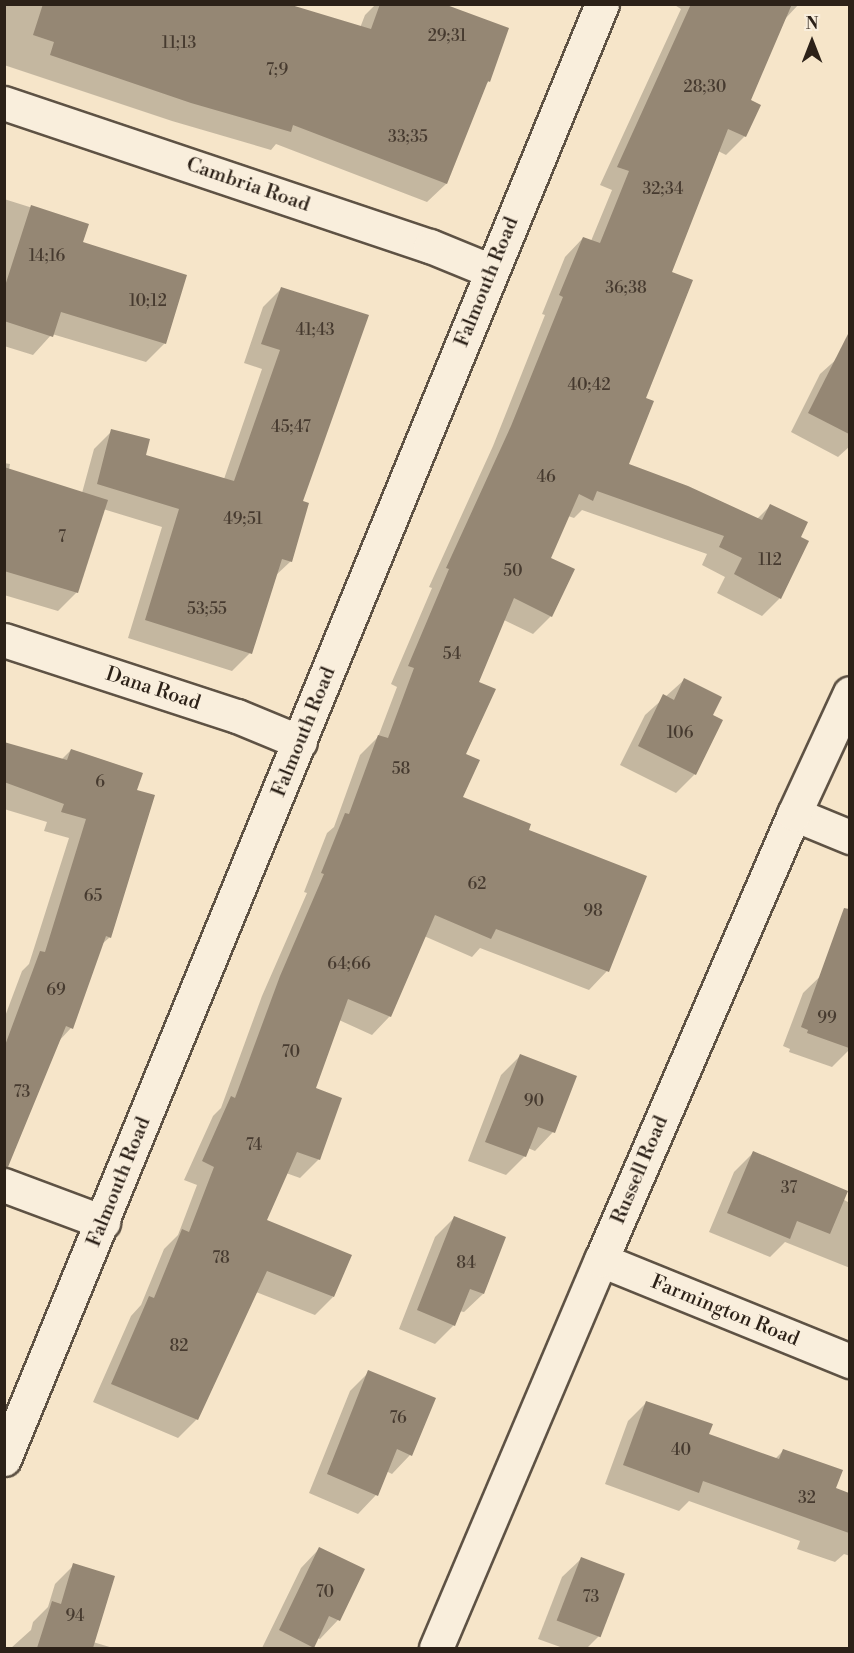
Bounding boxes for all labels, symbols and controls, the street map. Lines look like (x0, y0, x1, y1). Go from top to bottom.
north arrow (782, 12, 842, 72)
text: N (806, 14, 818, 34)
house number: 29;31 (428, 26, 466, 46)
house number: 11;13 (162, 33, 196, 53)
house number: 7;9 (266, 60, 288, 80)
house number: 28;30 (684, 77, 726, 97)
house number: 33;35 (388, 127, 428, 147)
street label: Cambria Road (183, 153, 313, 217)
house number: 32;34 (642, 179, 684, 199)
street label: Falmouth Road (450, 214, 524, 350)
house number: 14;16 (29, 246, 65, 266)
house number: 36;38 (605, 278, 647, 298)
house number: 10;12 (129, 291, 167, 311)
house number: 41;43 (295, 320, 335, 340)
house number: 40;42 (567, 375, 611, 395)
house number: 45;47 (271, 417, 311, 437)
house number: 46 (536, 467, 556, 487)
house number: 49;51 (223, 509, 263, 529)
house number: 7 (58, 527, 66, 547)
house number: 112 (758, 550, 782, 570)
house number: 50 (503, 561, 523, 581)
house number: 53;55 (187, 599, 227, 619)
house number: 54 (443, 644, 461, 664)
street label: Dana Road (103, 662, 203, 716)
street label: Falmouth Road (267, 664, 341, 800)
house number: 106 (667, 723, 693, 743)
house number: 58 (392, 759, 410, 779)
house number: 6 (95, 772, 105, 792)
house number: 62 (468, 874, 486, 894)
house number: 65 (84, 886, 102, 906)
house number: 98 (583, 901, 603, 921)
house number: 64;66 (327, 954, 371, 974)
house number: 69 (46, 980, 66, 1000)
house number: 99 (817, 1008, 837, 1028)
house number: 70 (282, 1042, 300, 1062)
house number: 73 (14, 1082, 30, 1102)
house number: 90 (524, 1091, 544, 1111)
street label: Russell Road (606, 1112, 674, 1228)
street label: Falmouth Road (82, 1114, 156, 1250)
house number: 74 (246, 1135, 262, 1155)
house number: 37 (781, 1178, 797, 1198)
house number: 78 (212, 1248, 230, 1268)
house number: 84 (456, 1253, 476, 1273)
street label: Farmington Road (647, 1270, 803, 1352)
house number: 82 (170, 1336, 188, 1356)
house number: 76 (389, 1408, 407, 1428)
house number: 40 (671, 1440, 691, 1460)
house number: 32 (798, 1488, 816, 1508)
house number: 70 (316, 1582, 334, 1602)
house number: 73 (583, 1587, 599, 1607)
house number: 94 (65, 1606, 85, 1626)

